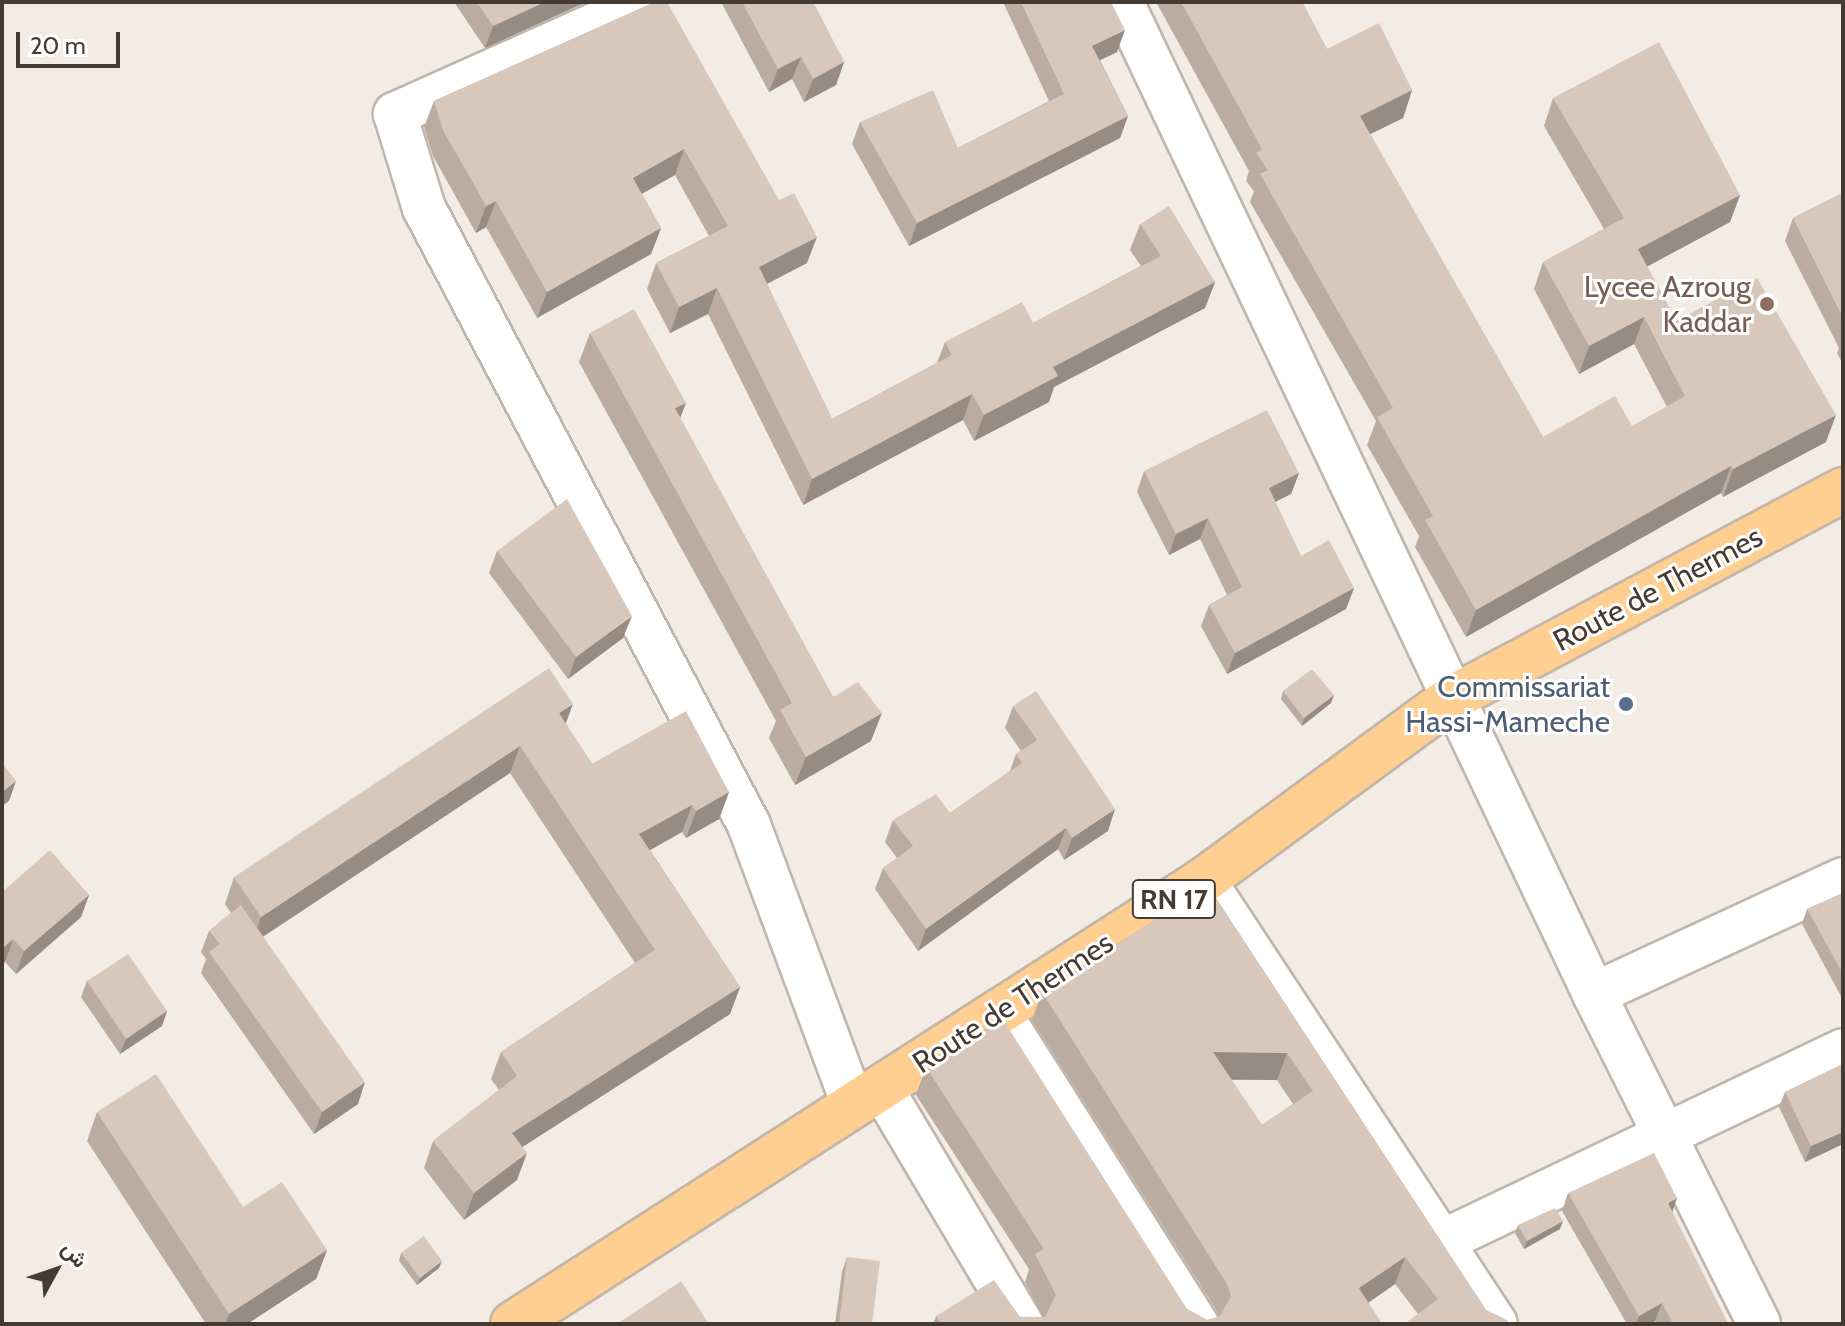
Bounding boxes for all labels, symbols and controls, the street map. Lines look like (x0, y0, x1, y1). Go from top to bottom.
scale bar (20, 16, 124, 66)
text: 20 m (30, 31, 86, 60)
place label: Lycee Azroug Kaddar (1584, 269, 1751, 340)
marker: Lycee Azroug Kaddar (1758, 295, 1776, 313)
street label: Route de Thermes (1547, 519, 1769, 659)
place label: Commissariat Hassi-Mameche (1405, 669, 1610, 740)
marker: Commissariat Hassi-Mameche (1617, 695, 1635, 713)
road number: RN 17 (1130, 875, 1218, 923)
street label: Route de Thermes (906, 925, 1120, 1081)
north arrow (16, 1230, 96, 1310)
text: ش (56, 1235, 94, 1273)

